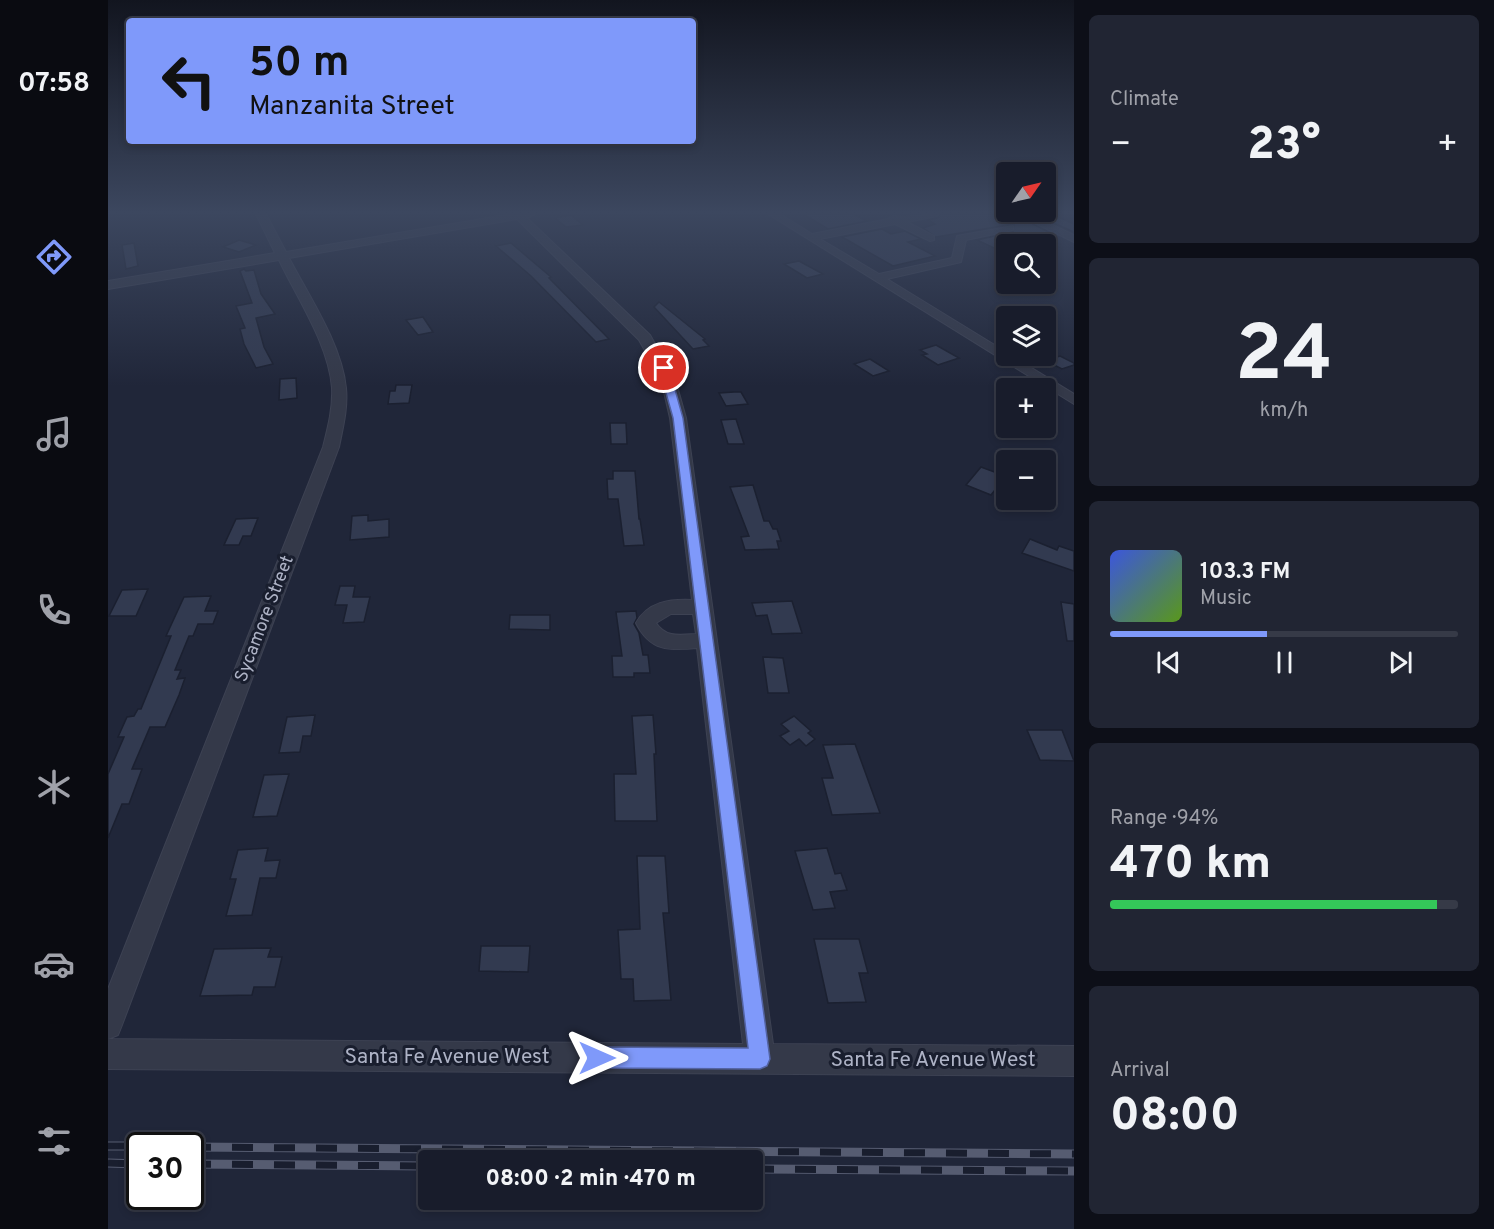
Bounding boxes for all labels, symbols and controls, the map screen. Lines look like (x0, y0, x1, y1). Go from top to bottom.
text: 50 m (249, 38, 350, 91)
icon: left (150, 42, 228, 120)
text: 07:58 (18, 67, 90, 101)
text: Climate (1110, 87, 1179, 113)
text: Manzanita Street (249, 90, 455, 124)
text: 23° (1247, 118, 1321, 175)
text: − (1110, 125, 1131, 167)
text: + (1437, 125, 1458, 167)
north arrow (996, 162, 1056, 222)
map controls (996, 162, 1056, 510)
button: search (996, 234, 1056, 294)
icon: directions (33, 236, 75, 278)
button: layers (996, 306, 1056, 366)
text: 24 (1235, 309, 1333, 408)
pin (638, 342, 689, 393)
icon: arrive (647, 351, 680, 384)
button: + (996, 378, 1056, 438)
text: km/h (1260, 398, 1308, 424)
icon: music (33, 413, 75, 455)
button: − (996, 450, 1056, 510)
street label: Sycamore Street (230, 552, 300, 686)
text: 103.3 FM (1200, 559, 1290, 586)
text: Music (1200, 586, 1252, 612)
icon: phone (33, 589, 75, 631)
icon: previous (1152, 646, 1185, 679)
icon: pause (1268, 646, 1301, 679)
icon: next (1384, 646, 1417, 679)
icon: climate (33, 766, 75, 808)
text: Range · 94% (1110, 806, 1219, 832)
text: 470 km (1110, 837, 1271, 894)
icon: car (33, 943, 75, 985)
position arrow (565, 1026, 629, 1090)
street label: Santa Fe Avenue West (344, 1044, 550, 1071)
street label: Santa Fe Avenue West (830, 1047, 1036, 1074)
text: Arrival (1110, 1058, 1170, 1084)
text: 08:00 (1110, 1089, 1240, 1146)
icon: filters (33, 1120, 75, 1162)
speed limit sign: 30 (126, 1132, 204, 1210)
text: 08:00 · 2 min · 470 m (485, 1166, 696, 1193)

